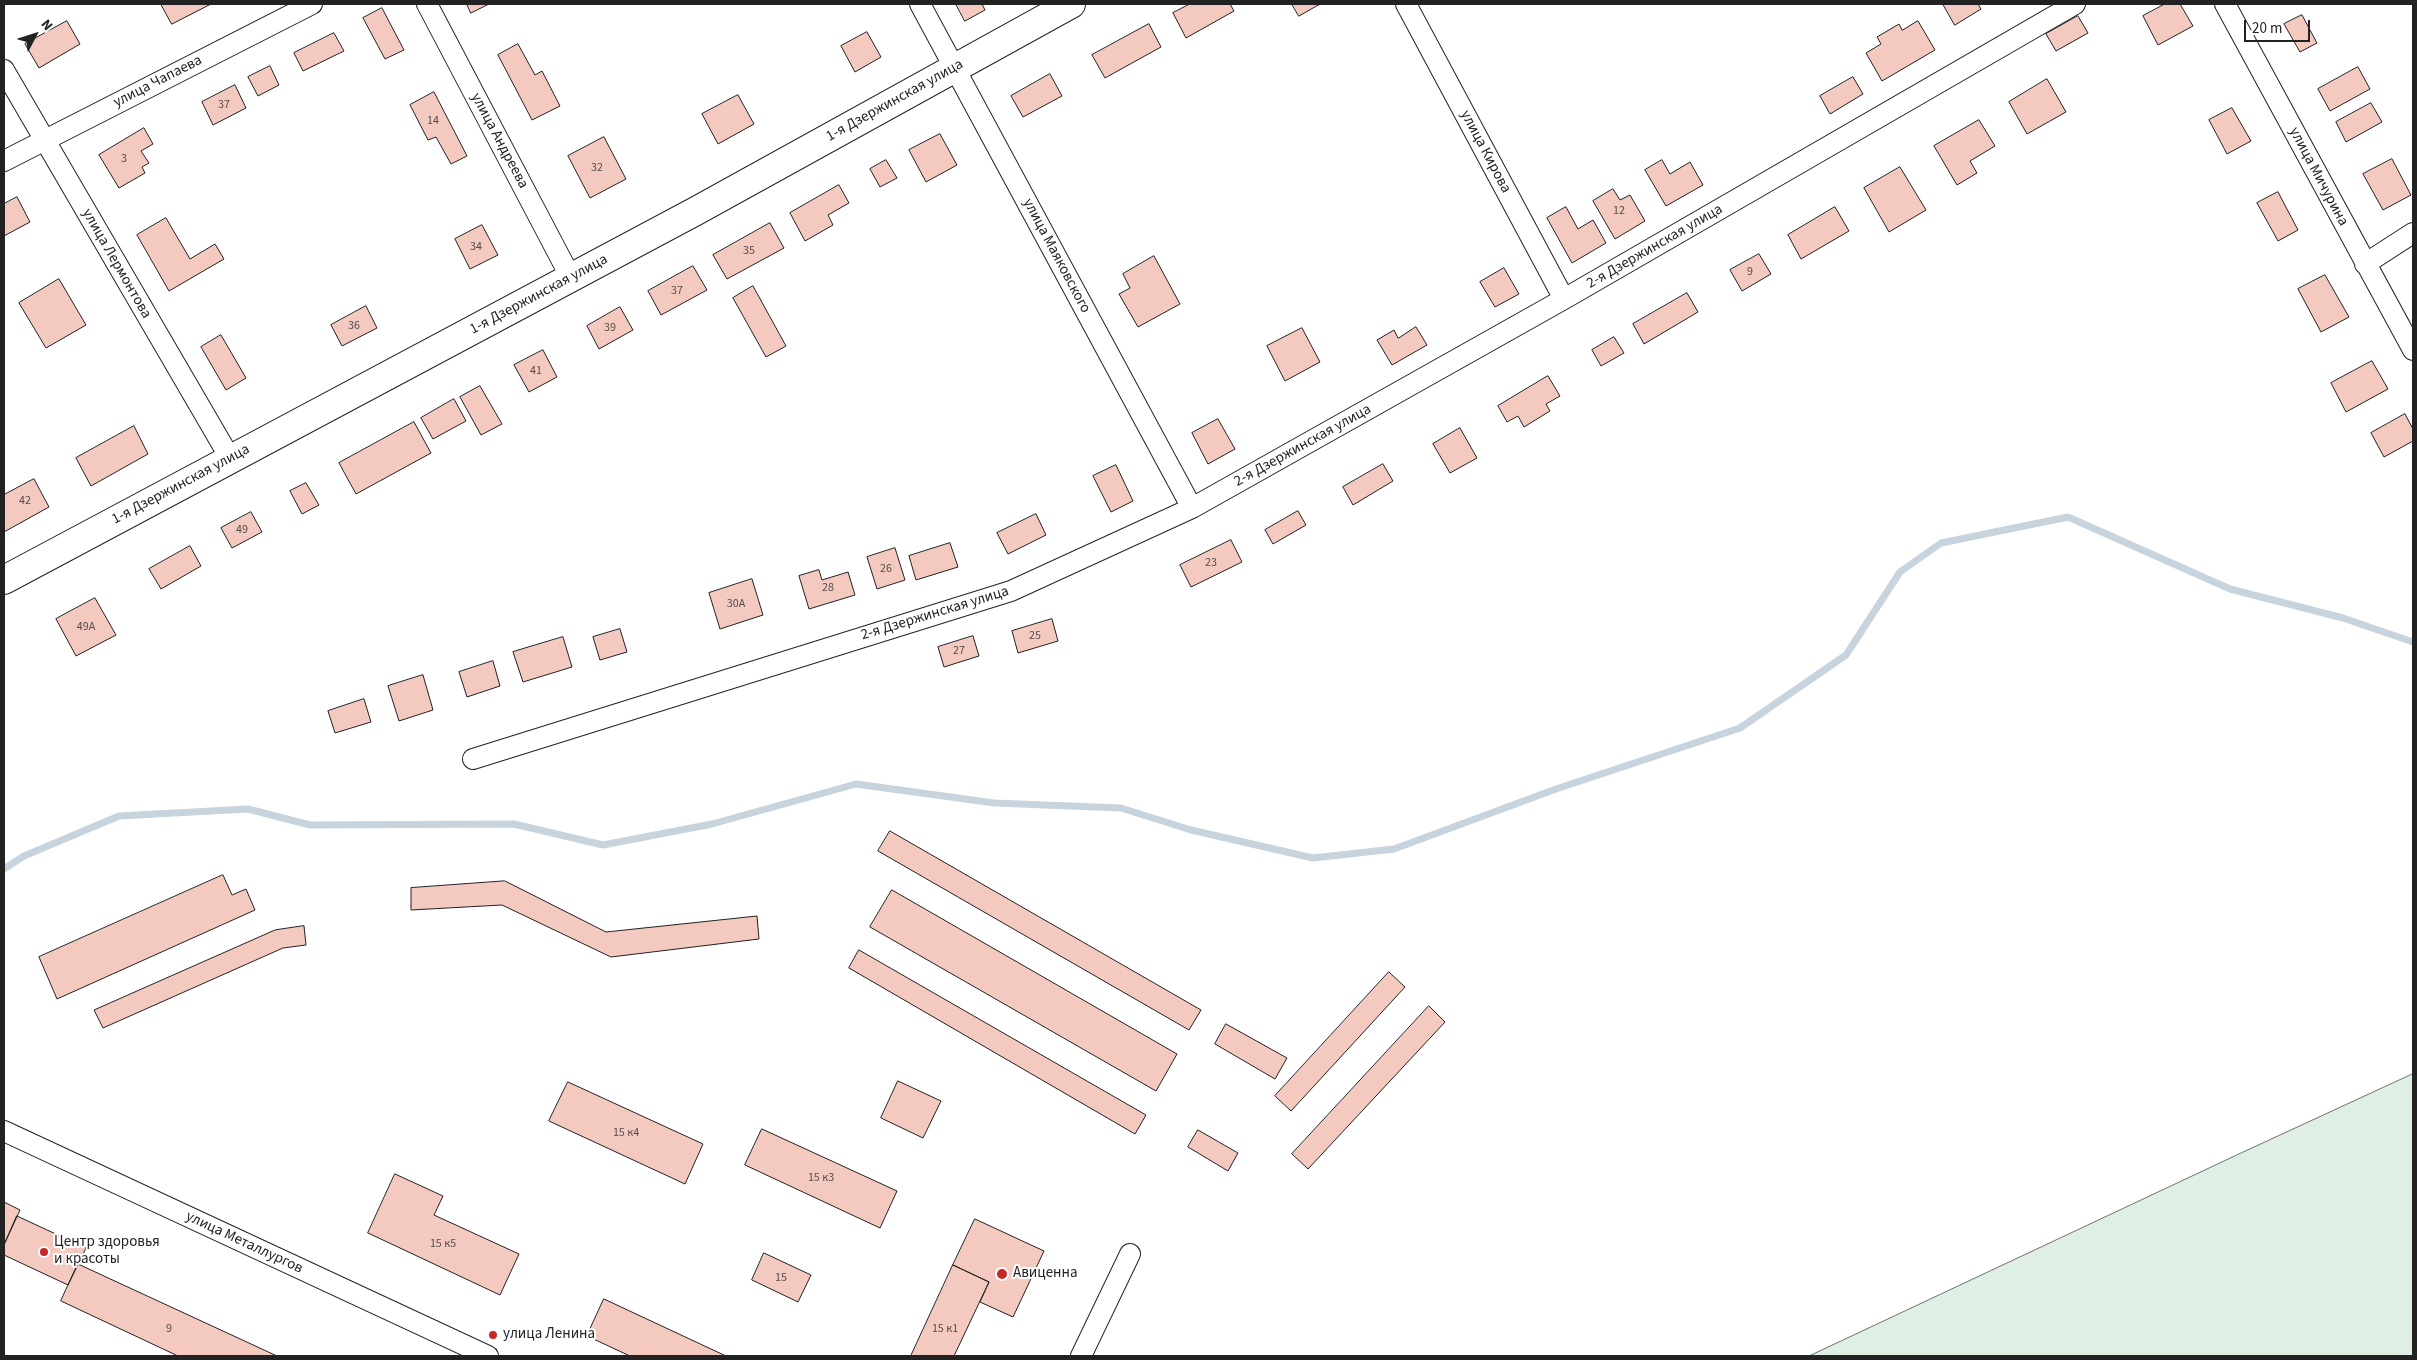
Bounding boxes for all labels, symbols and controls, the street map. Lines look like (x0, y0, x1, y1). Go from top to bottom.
north arrow (10, 10, 60, 60)
scale bar (2247, 10, 2313, 42)
text: N (36, 15, 57, 35)
text: 20 m (2252, 18, 2282, 39)
street label: улица Чапаева (111, 52, 205, 112)
street label: 1-я Дзержинская улица (823, 56, 967, 146)
street label: улица Андреева (466, 90, 532, 192)
house number: 37 (218, 98, 230, 112)
street label: улица Кирова (1456, 108, 1514, 196)
house number: 14 (427, 114, 439, 128)
street label: улица Мичурина (2284, 125, 2352, 229)
house number: 3 (121, 152, 127, 166)
house number: 32 (591, 161, 603, 175)
street label: улица Маяковского (1018, 196, 1094, 316)
street label: 2-я Дзержинская улица (1584, 201, 1726, 293)
house number: 12 (1613, 204, 1625, 218)
street label: улица Лермонтова (77, 206, 155, 322)
house number: 34 (470, 240, 482, 254)
house number: 35 (743, 244, 755, 258)
street label: 1-я Дзержинская улица (467, 251, 611, 339)
house number: 9 (1747, 265, 1753, 279)
house number: 37 (671, 284, 683, 298)
house number: 36 (348, 319, 360, 333)
house number: 39 (604, 321, 616, 335)
house number: 41 (530, 364, 542, 378)
street label: 2-я Дзержинская улица (1231, 401, 1375, 491)
street label: 1-я Дзержинская улица (109, 441, 253, 529)
house number: 42 (19, 494, 31, 508)
house number: 49 (236, 523, 248, 537)
house number: 23 (1205, 556, 1217, 570)
house number: 26 (880, 562, 892, 576)
house number: 28 (822, 581, 834, 595)
street label: 2-я Дзержинская улица (859, 583, 1011, 645)
house number: 30А (727, 597, 745, 611)
house number: 49А (77, 620, 95, 634)
house number: 25 (1029, 629, 1041, 643)
house number: 27 (953, 644, 965, 658)
house number: 15 к4 (613, 1126, 639, 1140)
house number: 15 к3 (808, 1171, 834, 1185)
street label: улица Металлургов (183, 1208, 305, 1278)
place label: Центр здоровья и красоты (54, 1234, 160, 1269)
house number: 15 к5 (430, 1237, 456, 1251)
marker: Центр здоровья и красоты (38, 1246, 50, 1258)
place label: Авиценна (1013, 1265, 1077, 1283)
marker: Авиценна (995, 1267, 1009, 1281)
house number: 15 (775, 1271, 787, 1285)
house number: 9 (166, 1322, 172, 1336)
house number: 15 к1 (932, 1322, 958, 1336)
place label: улица Ленина (503, 1326, 595, 1344)
marker: улица Ленина (487, 1329, 499, 1341)

